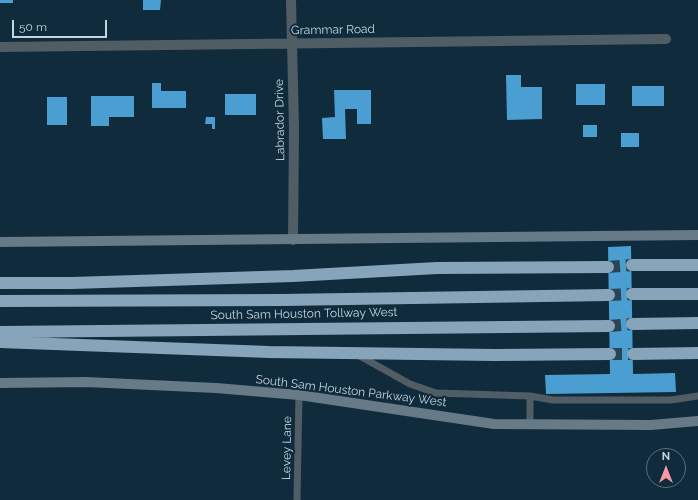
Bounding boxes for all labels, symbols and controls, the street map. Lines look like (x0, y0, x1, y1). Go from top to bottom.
scale bar (14, 12, 109, 38)
text: 50 m (19, 20, 47, 34)
street label: Grammar Road (291, 22, 375, 38)
street label: Labrador Drive (272, 79, 288, 161)
street label: South Sam Houston Tollway West (210, 305, 398, 323)
street label: South Sam Houston Parkway West (255, 372, 447, 410)
street label: Levey Lane (279, 416, 295, 480)
north arrow (646, 448, 686, 488)
text: N (662, 450, 670, 463)

